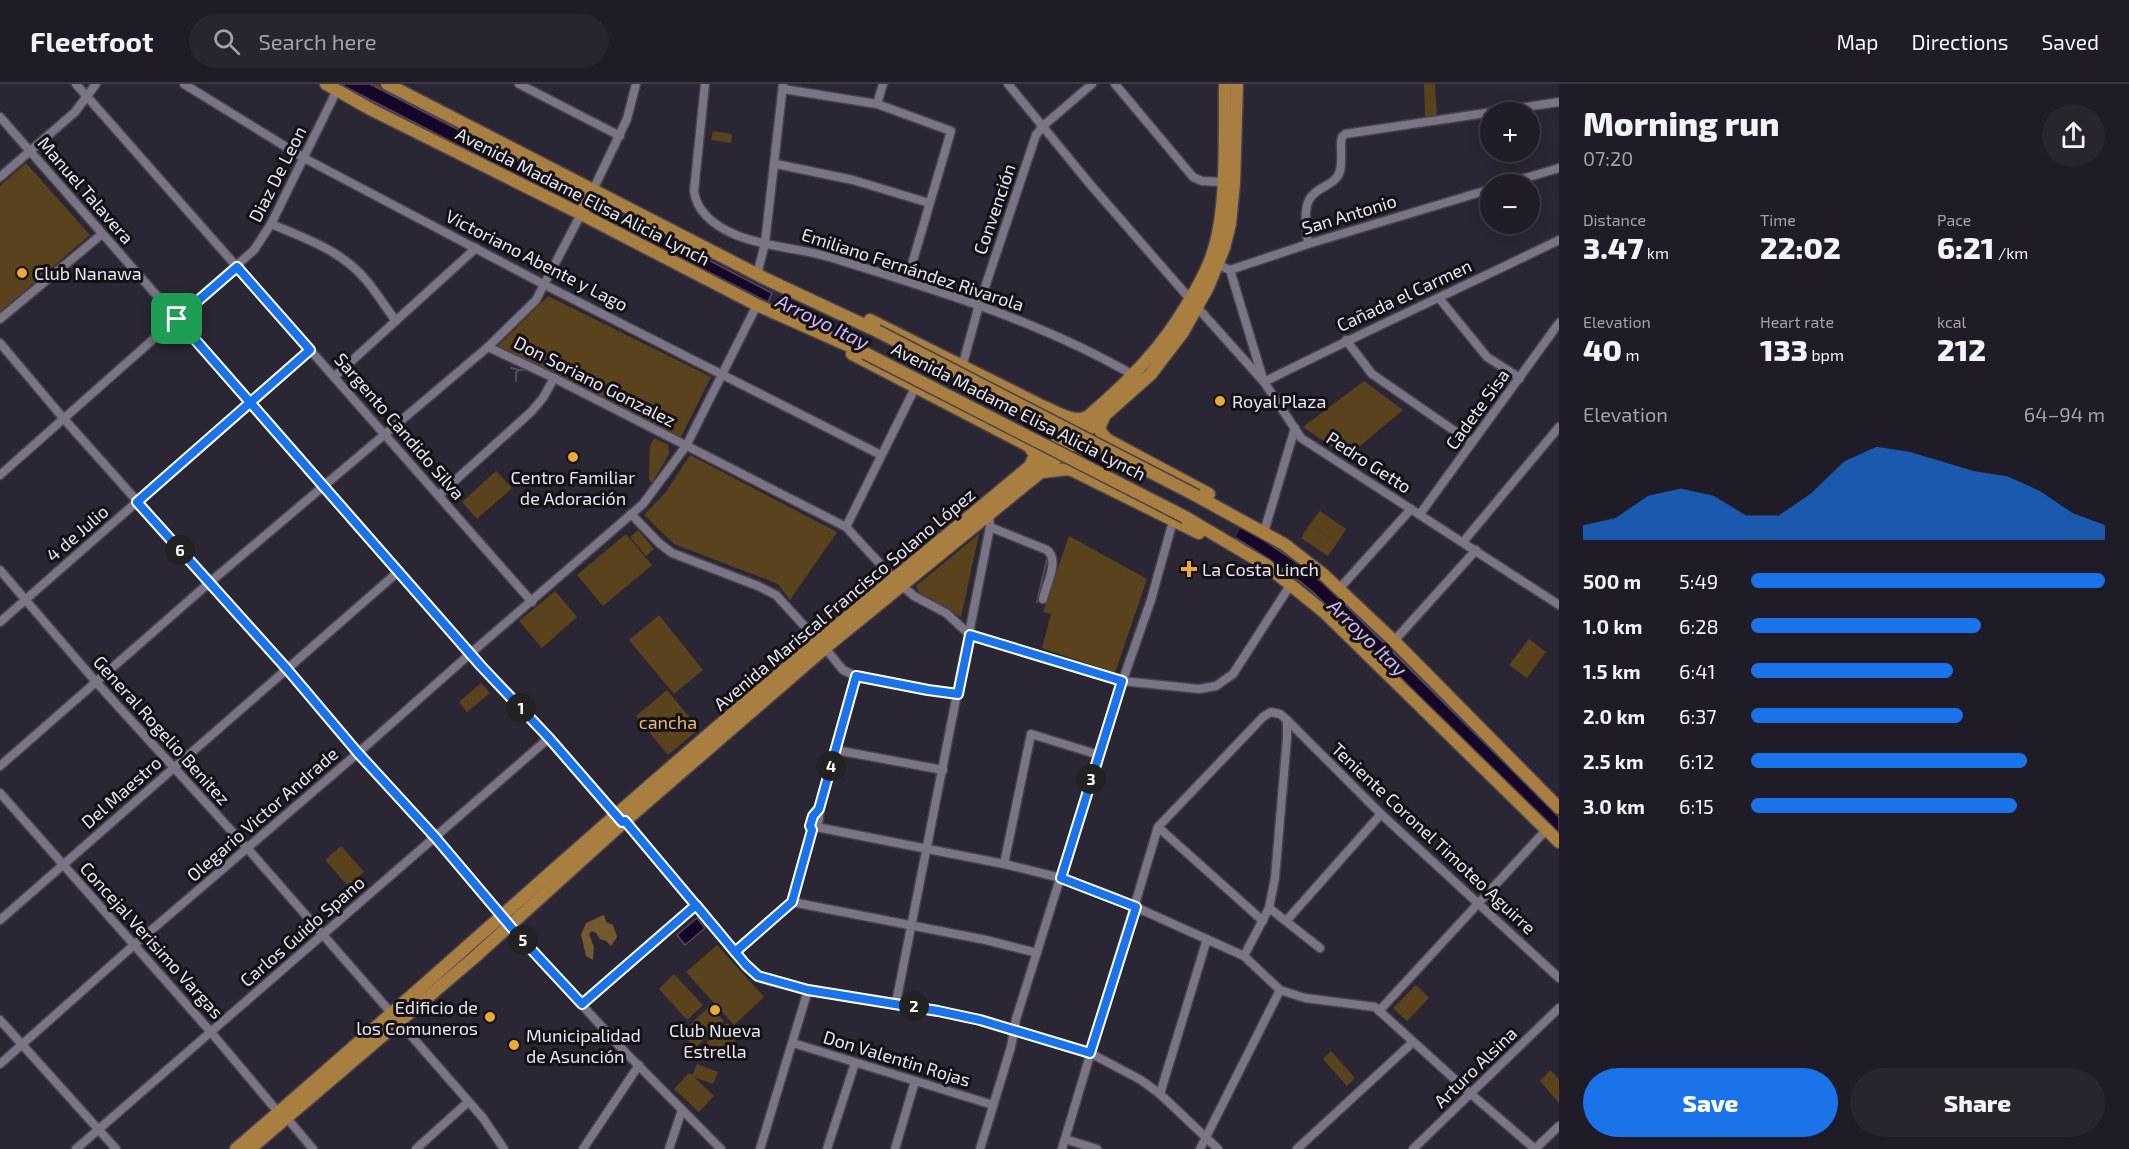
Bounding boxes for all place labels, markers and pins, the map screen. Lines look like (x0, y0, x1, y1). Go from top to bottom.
place label: Club Nanawa (34, 262, 142, 284)
marker: Club Nanawa (15, 266, 29, 280)
pin (151, 293, 202, 344)
place label: Royal Plaza (1232, 390, 1326, 412)
marker: Royal Plaza (1213, 394, 1227, 408)
marker: Centro Familiar de Adoración (566, 450, 580, 464)
place label: Centro Familiar de Adoración (511, 466, 635, 509)
pin: 6 (165, 535, 195, 565)
place label: La Costa Linch (1202, 558, 1319, 580)
marker: La Costa Linch (1180, 560, 1198, 578)
pin: 1 (506, 693, 536, 723)
pin: 4 (816, 751, 846, 781)
pin: 3 (1076, 764, 1106, 794)
pin: 5 (508, 925, 538, 955)
pin: 2 (899, 991, 929, 1021)
place label: Edificio de los Comuneros (356, 996, 478, 1039)
marker: Club Nueva Estrella (708, 1003, 722, 1017)
marker: Edificio de los Comuneros (483, 1010, 497, 1024)
place label: Club Nueva Estrella (669, 1019, 761, 1062)
place label: Municipalidad de Asunción (526, 1024, 641, 1067)
marker: Municipalidad de Asunción (507, 1038, 521, 1052)

